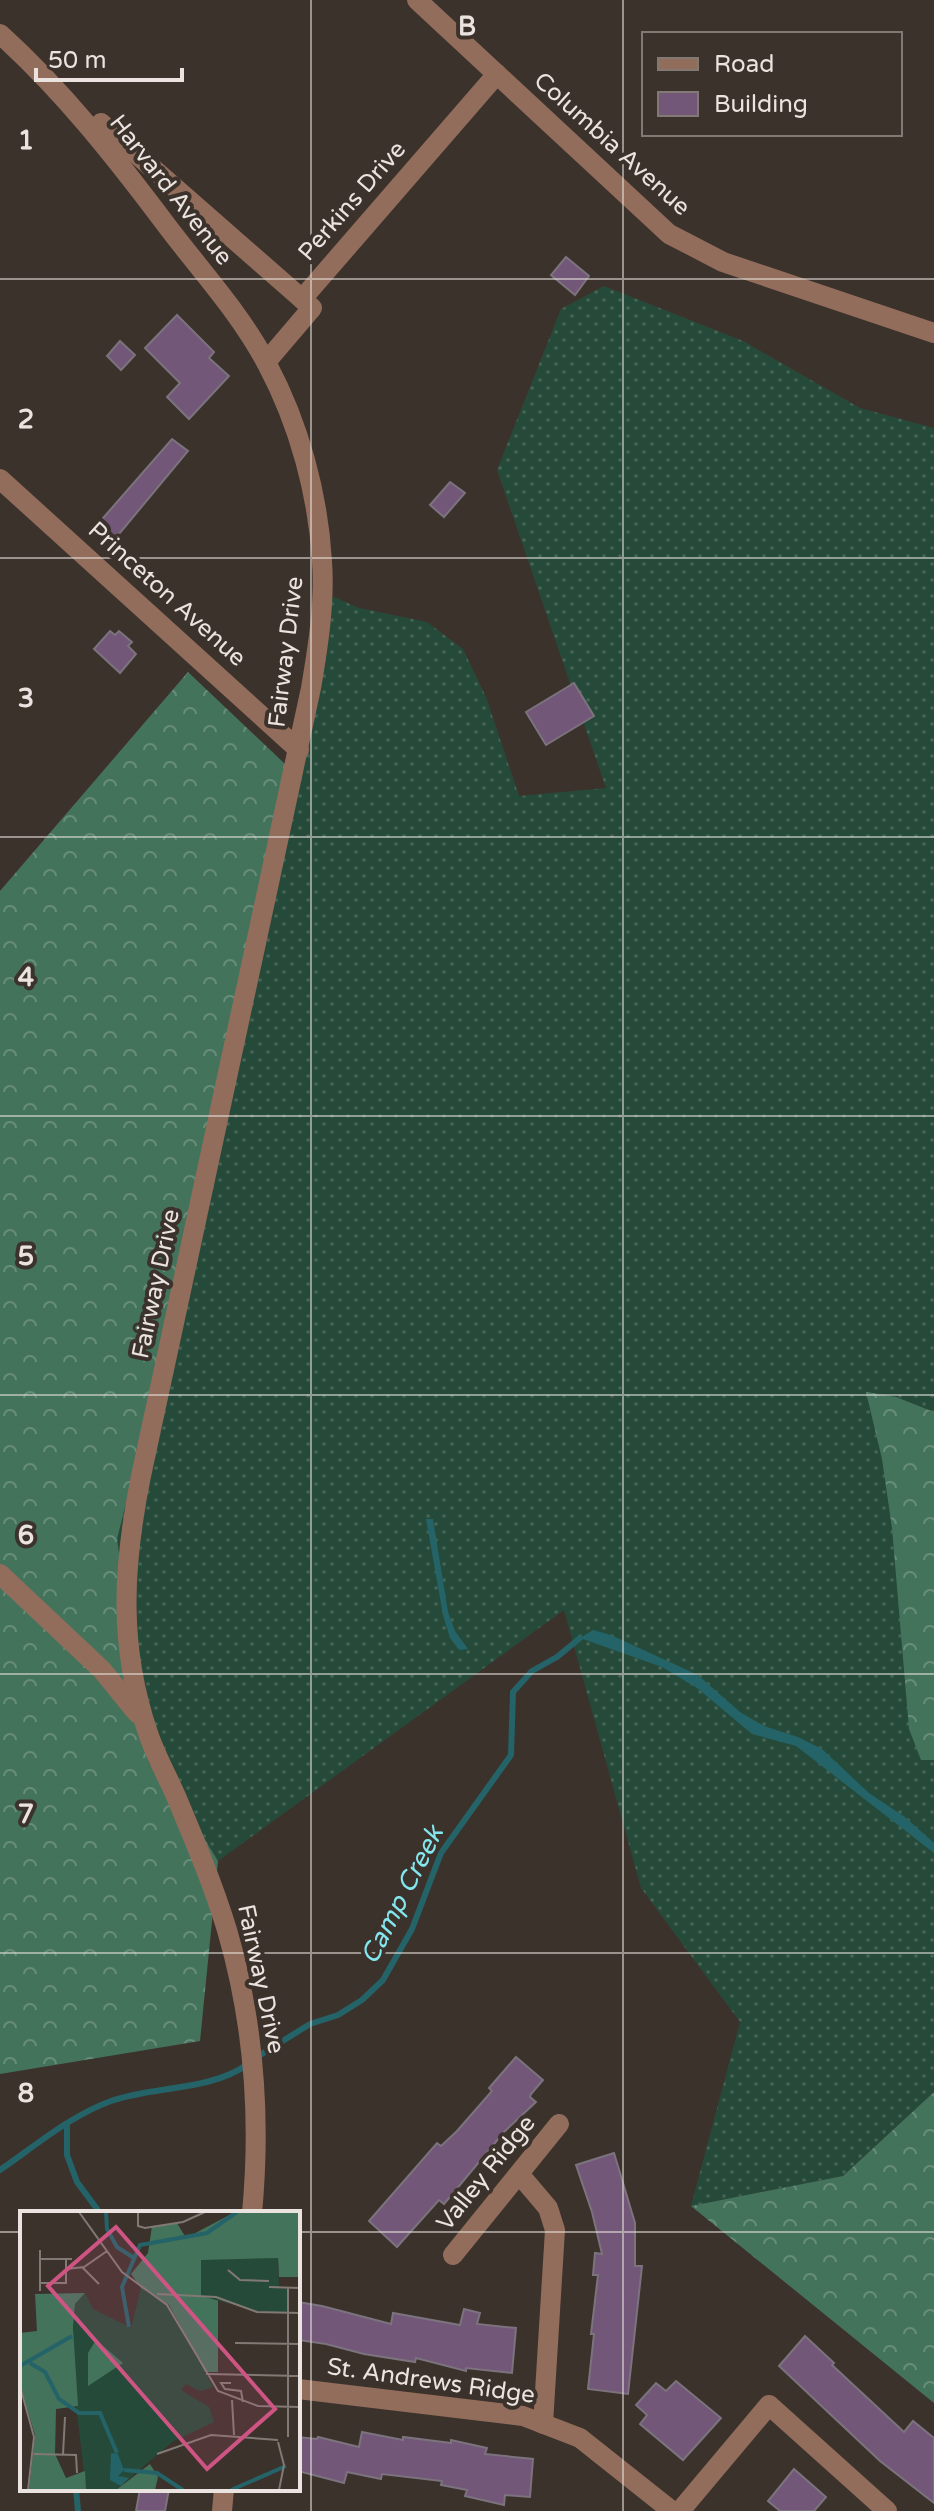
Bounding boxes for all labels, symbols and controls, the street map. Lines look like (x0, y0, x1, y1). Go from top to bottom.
text: B (458, 11, 476, 42)
scale bar (36, 32, 182, 82)
legend (642, 32, 902, 136)
text: 50 m (48, 46, 106, 75)
text: Road (714, 50, 774, 79)
street label: Columbia Avenue (528, 66, 696, 222)
text: Building (714, 90, 808, 119)
street label: Harvard Avenue (103, 109, 239, 271)
text: 1 (18, 125, 34, 156)
street label: Perkins Drive (292, 135, 412, 267)
text: 2 (18, 404, 34, 435)
street label: Princeton Avenue (82, 516, 252, 672)
street label: Fairway Drive (262, 575, 310, 729)
text: 3 (18, 683, 34, 714)
text: 4 (18, 962, 34, 993)
street label: Fairway Drive (126, 1207, 186, 1361)
text: 5 (18, 1241, 34, 1272)
text: 6 (18, 1520, 34, 1551)
text: 7 (18, 1799, 34, 1830)
water label: Camp Creek (354, 1819, 451, 1969)
street label: Fairway Drive (231, 1902, 291, 2056)
text: 8 (18, 2078, 34, 2109)
street label: Valley Ridge (431, 2109, 541, 2237)
inset map (20, 2211, 300, 2491)
street label: St. Andrews Ridge (325, 2352, 537, 2410)

